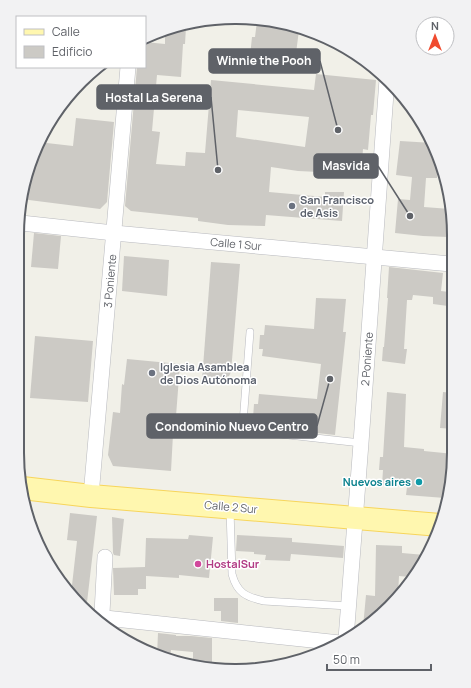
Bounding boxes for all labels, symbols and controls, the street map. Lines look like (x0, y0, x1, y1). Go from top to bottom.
legend (16, 16, 146, 68)
north arrow (415, 16, 455, 56)
text: N (431, 18, 439, 33)
text: Calle (52, 23, 80, 40)
text: Edificio (52, 43, 92, 60)
callout: Winnie the Pooh (209, 49, 320, 73)
text: Winnie the Pooh (216, 52, 312, 69)
callout: Hostal La Serena (97, 85, 211, 109)
text: Hostal La Serena (105, 89, 203, 106)
callout: Masvida (314, 154, 378, 178)
text: Masvida (322, 157, 370, 174)
place label: San Francisco de Asis (300, 192, 374, 220)
marker: San Francisco de Asis (287, 201, 297, 211)
street label: Calle 1 Sur (210, 234, 262, 253)
street label: 3 Poniente (100, 253, 119, 308)
street label: 2 Poniente (357, 331, 376, 386)
place label: Iglesia Asamblea de Dios Autónoma (160, 359, 257, 387)
marker: Iglesia Asamblea de Dios Autónoma (147, 368, 157, 378)
callout: Condominio Nuevo Centro (147, 414, 317, 438)
text: Condominio Nuevo Centro (155, 418, 309, 435)
place label: Nuevos aires (343, 474, 411, 489)
marker: Nuevos aires (414, 477, 424, 487)
street label: Calle 2 Sur (204, 497, 258, 516)
place label: HostalSur (206, 556, 260, 571)
marker: HostalSur (193, 559, 203, 569)
scale bar (327, 646, 431, 672)
text: 50 m (333, 651, 360, 668)

